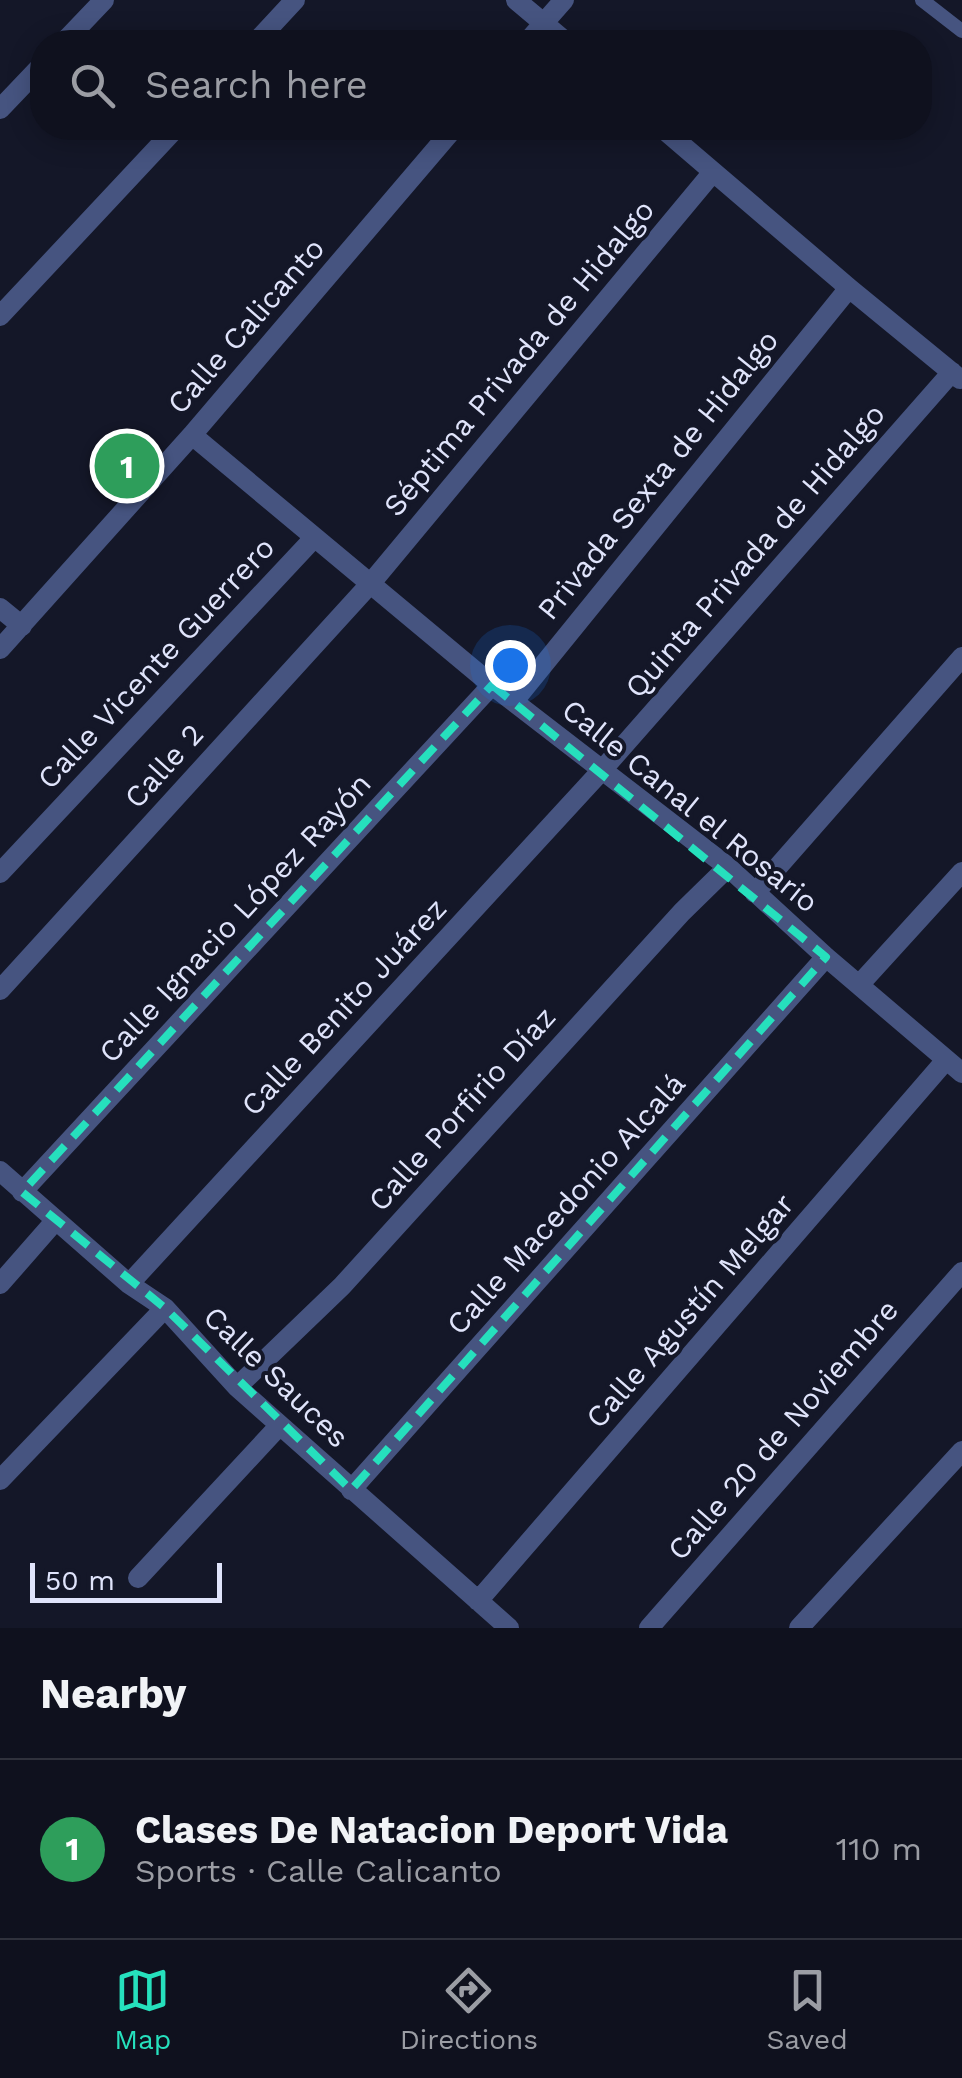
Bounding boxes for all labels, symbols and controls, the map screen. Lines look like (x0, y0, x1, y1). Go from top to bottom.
search box (30, 30, 932, 140)
icon: search (65, 58, 120, 113)
text: Search here (145, 63, 368, 107)
street label: Séptima Privada de Hidalgo (376, 192, 661, 523)
street label: Calle Calicanto (160, 231, 331, 421)
street label: Privada Sexta de Hidalgo (530, 323, 785, 627)
street label: Quinta Privada de Hidalgo (618, 397, 892, 705)
pin: 1 (94, 428, 160, 504)
street label: Calle Vicente Guerrero (30, 530, 281, 796)
your location (485, 640, 536, 691)
street label: Calle Canal el Rosario (555, 692, 825, 920)
street label: Calle 2 (117, 716, 210, 815)
street label: Calle Ignacio López Rayón (91, 766, 378, 1069)
street label: Calle Benito Juárez (234, 891, 453, 1123)
street label: Calle Porfirio Díaz (361, 999, 562, 1218)
street label: Calle Macedonio Alcalá (439, 1066, 692, 1341)
street label: Calle Agustín Melgar (578, 1186, 801, 1435)
street label: Calle 20 de Noviembre (660, 1292, 905, 1567)
street label: Calle Sauces (197, 1299, 356, 1454)
scale bar (30, 1558, 222, 1602)
text: 50 m (45, 1564, 115, 1597)
text: Nearby (40, 1669, 187, 1718)
text: Clases De Natacion Deport Vida (135, 1808, 728, 1852)
text: 1 (66, 1830, 79, 1868)
text: 110 m (836, 1830, 922, 1868)
text: Sports · Calle Calicanto (135, 1852, 502, 1890)
tab: Map (114, 1963, 171, 2056)
tab: Directions (400, 1963, 538, 2056)
tab: Saved (766, 1963, 848, 2056)

